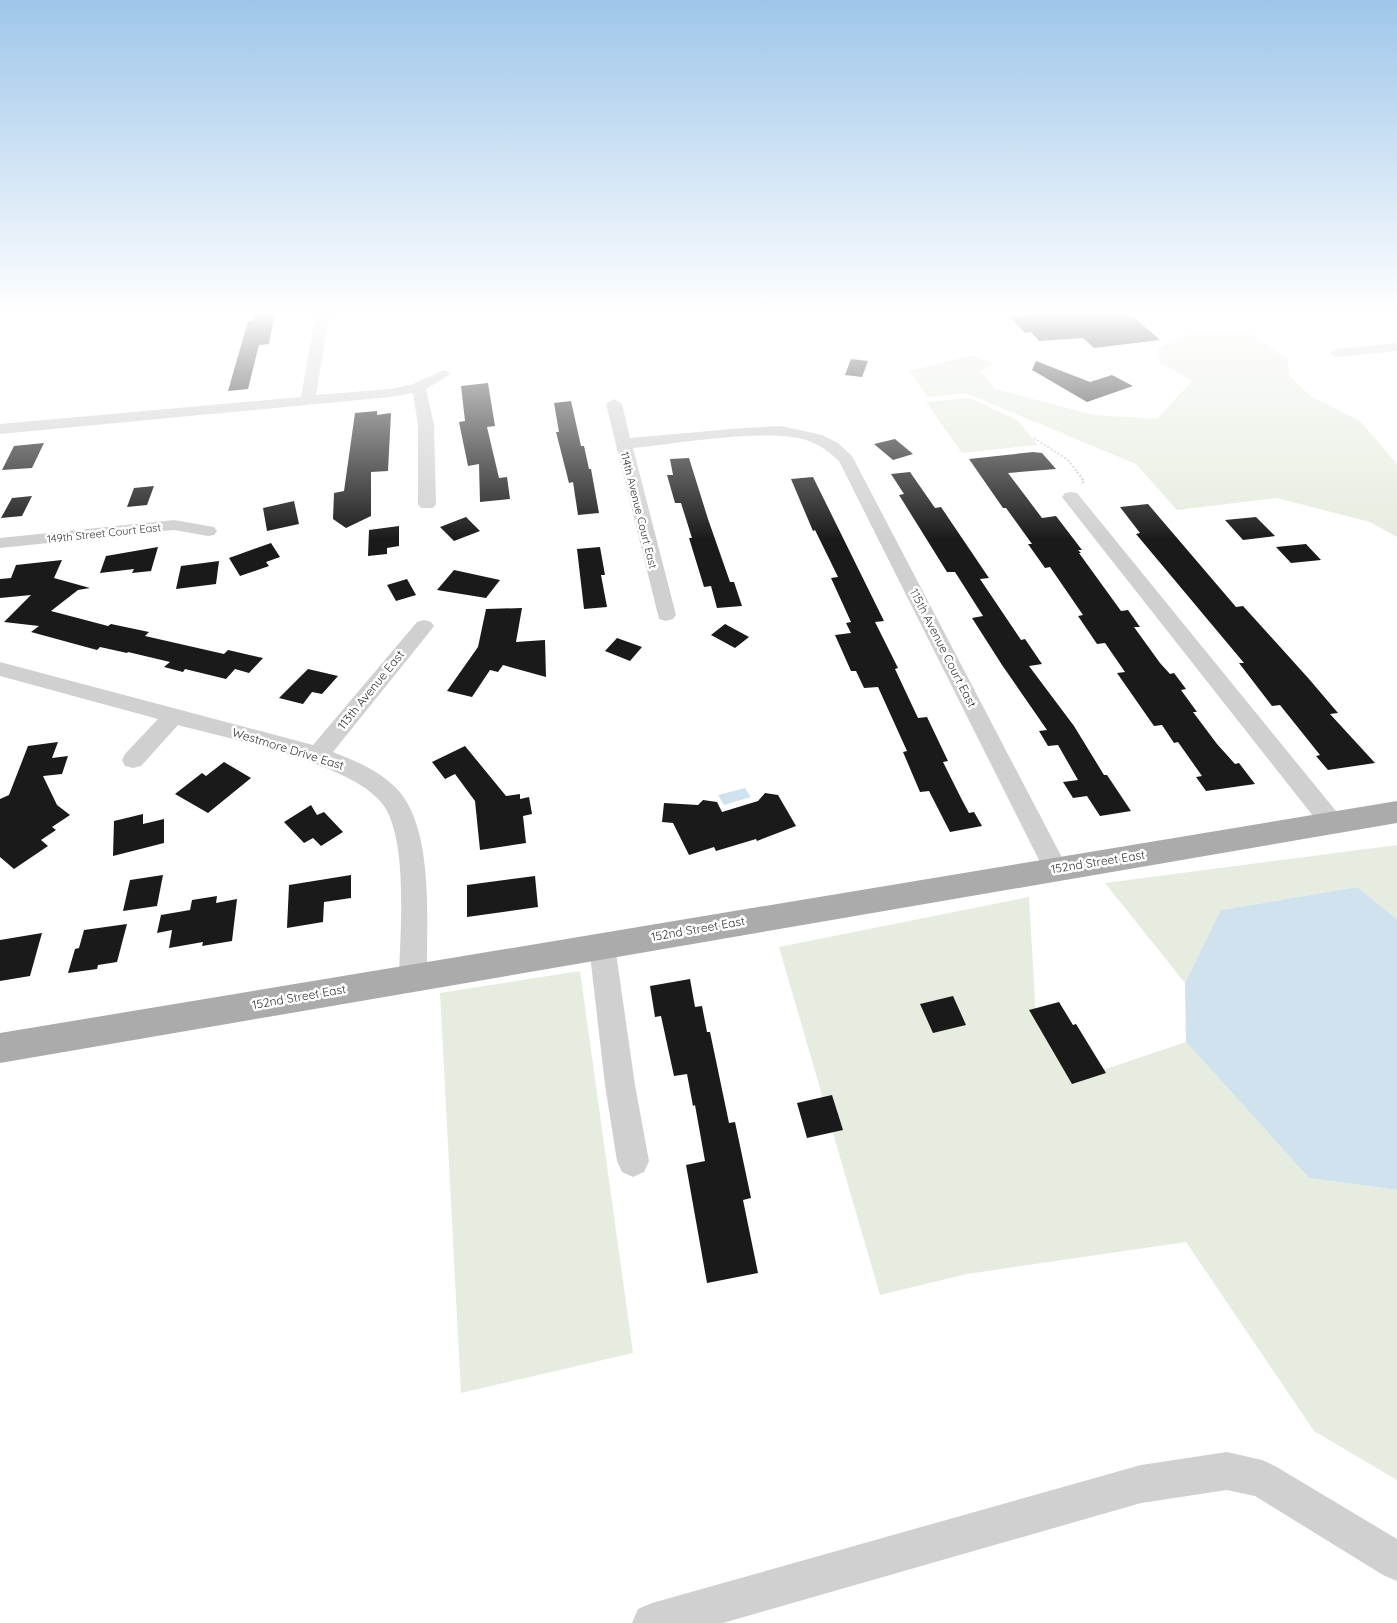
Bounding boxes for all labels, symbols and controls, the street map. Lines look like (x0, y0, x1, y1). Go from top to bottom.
street label: 114th Avenue Court East (618, 450, 660, 570)
street label: 149th Street Court East (46, 520, 162, 546)
street label: 115th Avenue Court East (907, 586, 980, 710)
street label: 113th Avenue East (334, 647, 407, 732)
street label: Westmore Drive East (230, 724, 346, 773)
street label: 152nd Street East (1050, 847, 1146, 876)
street label: 152nd Street East (650, 913, 746, 944)
street label: 152nd Street East (251, 981, 347, 1012)

